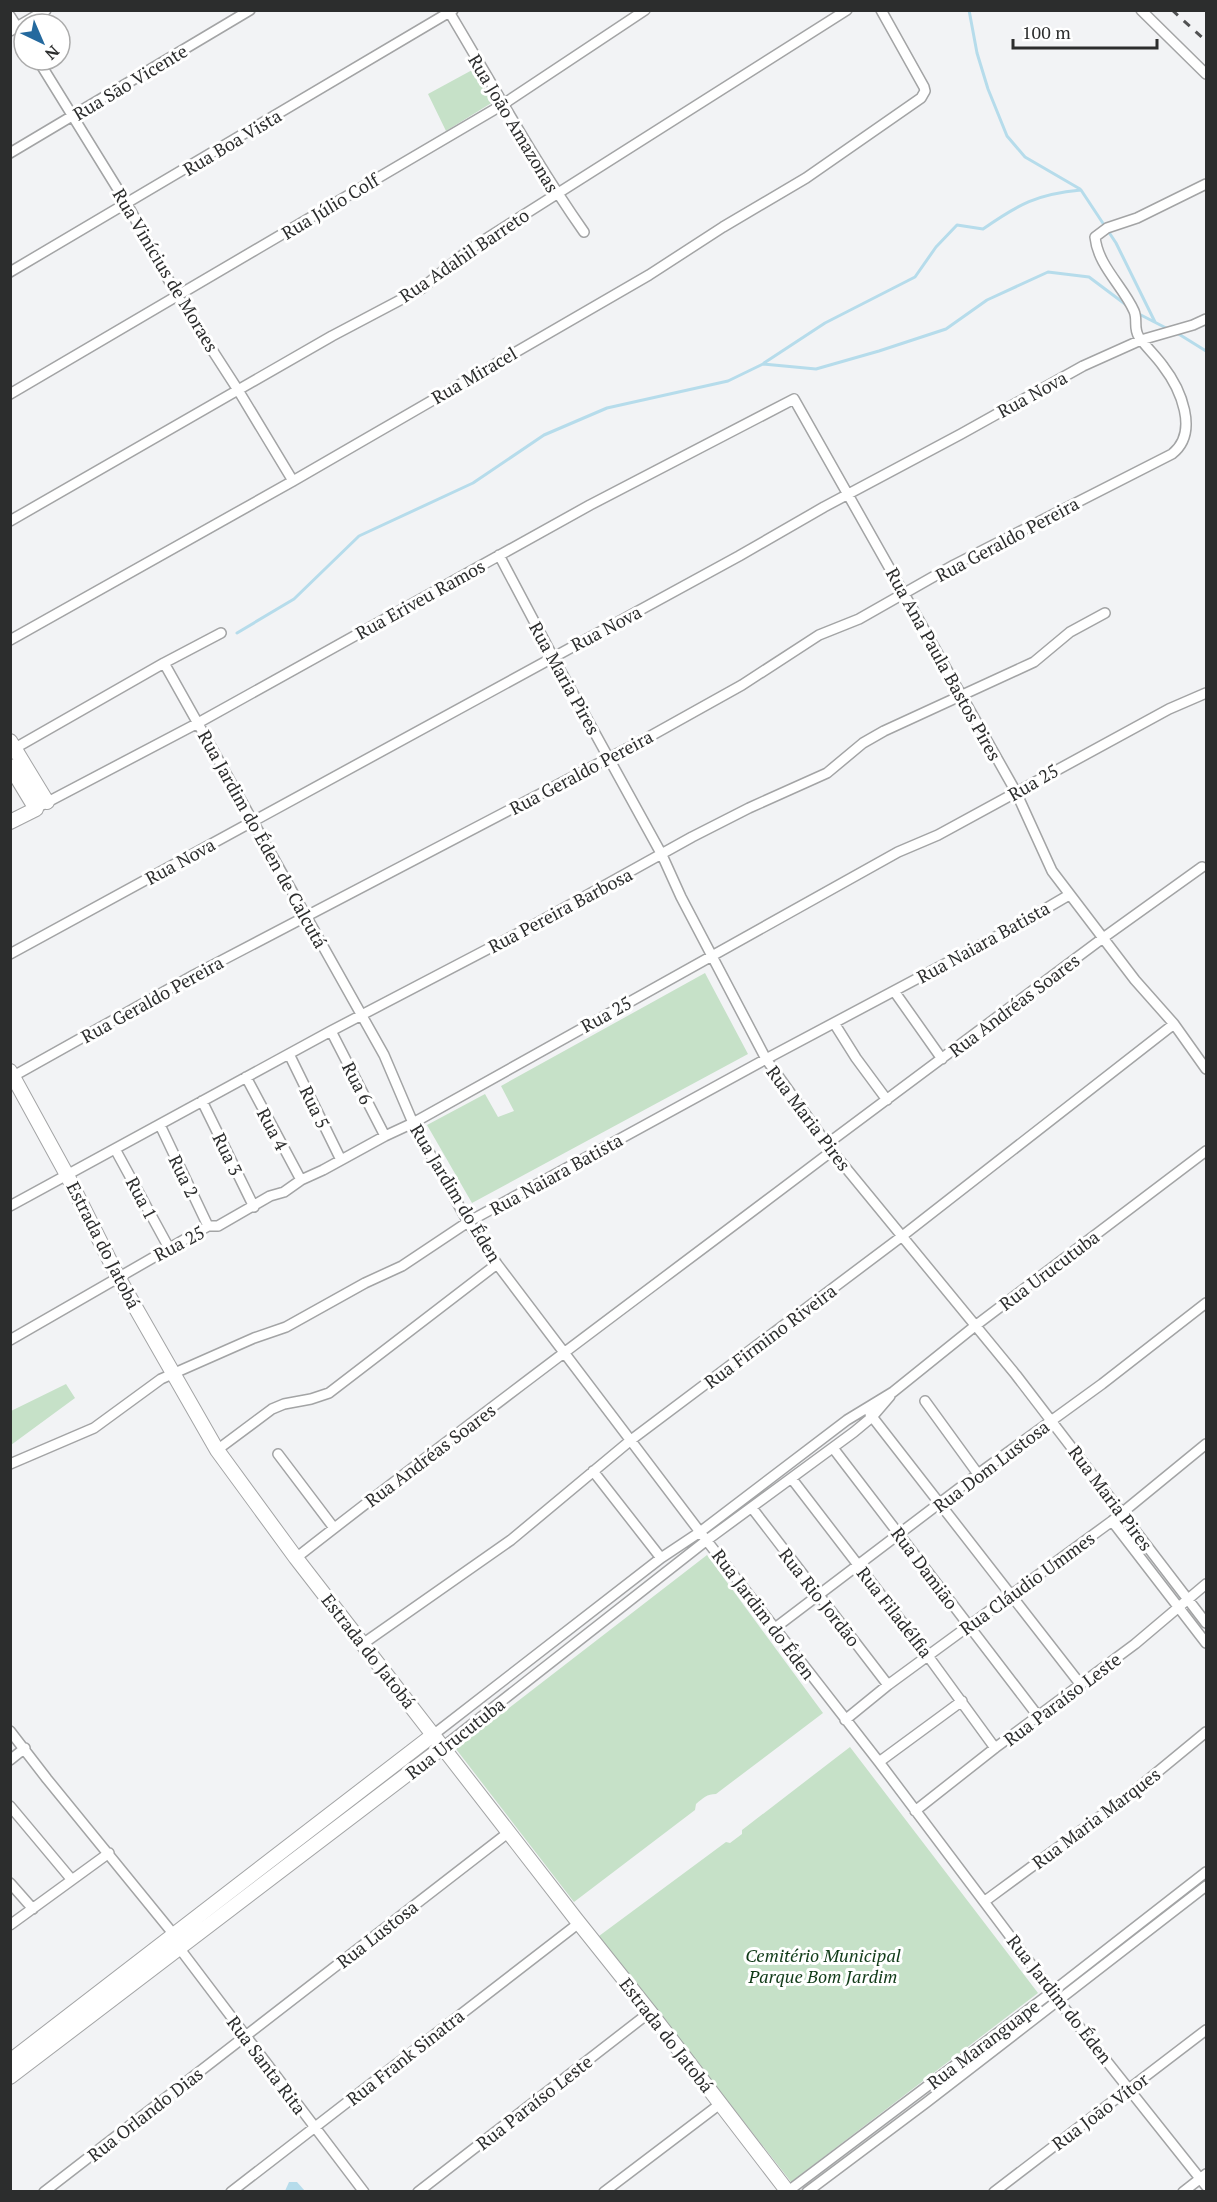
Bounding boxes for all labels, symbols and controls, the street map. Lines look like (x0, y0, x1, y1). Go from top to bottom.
north arrow (12, 12, 72, 72)
scale bar (1013, 12, 1157, 50)
text: 100 m (1022, 20, 1071, 44)
street label: Rua São Vicente (68, 38, 192, 126)
text: N (40, 41, 64, 65)
street label: Rua João Amazonas (463, 49, 565, 197)
street label: Rua Boa Vista (178, 103, 286, 181)
street label: Rua Júlio Colf (277, 167, 385, 245)
street label: Rua Vinícius de Moraes (108, 184, 224, 356)
street label: Rua Adahil Barreto (394, 203, 534, 307)
street label: Rua Miracel (427, 341, 521, 409)
street label: Rua Nova (993, 365, 1071, 423)
street label: Rua Geraldo Pereira (931, 491, 1083, 587)
street label: Rua Eriveu Ramos (351, 553, 489, 645)
street label: Rua Ana Paula Bastos Pires (881, 563, 1007, 765)
street label: Rua Nova (567, 599, 645, 657)
street label: Rua Maria Pires (524, 617, 606, 739)
street label: Rua Geraldo Pereira (505, 724, 657, 820)
street label: Rua Jardim do Éden de Calcutá (193, 726, 333, 952)
street label: Rua 25 (1003, 758, 1063, 806)
street label: Rua Nova (141, 832, 219, 890)
street label: Rua Pereira Barbosa (484, 862, 636, 958)
street label: Rua Naiara Batista (912, 896, 1054, 988)
street label: Rua Andréas Soares (944, 948, 1084, 1062)
street label: Rua Geraldo Pereira (77, 950, 227, 1048)
street label: Rua 25 (576, 990, 636, 1038)
street label: Rua 6 (337, 1058, 379, 1109)
street label: Rua Maria Pires (762, 1061, 856, 1175)
street label: Rua 5 (294, 1082, 336, 1132)
street label: Rua 4 (252, 1104, 294, 1155)
street label: Rua Jardim do Éden (405, 1119, 507, 1267)
street label: Rua Naiara Batista (485, 1128, 627, 1220)
street label: Rua 3 (207, 1129, 249, 1179)
street label: Rua 2 (163, 1151, 205, 1201)
street label: Rua 1 (121, 1173, 163, 1223)
street label: Estrada do Jatobá (62, 1177, 146, 1313)
street label: Rua 25 (149, 1220, 209, 1266)
street label: Rua Urucutuba (994, 1225, 1104, 1315)
street label: Rua Firmino Riveira (699, 1278, 841, 1394)
street label: Rua Andréas Soares (360, 1398, 500, 1512)
street label: Rua Dom Lustosa (928, 1414, 1054, 1518)
street label: Rua Maria Pires (1064, 1441, 1158, 1555)
street label: Rua Damião (886, 1522, 964, 1614)
street label: Rua Cláudio Ummes (955, 1526, 1099, 1640)
street label: Rua Rio Jordão (774, 1543, 866, 1651)
street label: Rua Jardim do Éden (707, 1544, 821, 1684)
street label: Rua Filadélfia (852, 1562, 938, 1662)
street label: Estrada do Jatobá (317, 1589, 421, 1713)
street label: Rua Paraíso Leste (998, 1647, 1126, 1751)
street label: Rua Urucutuba (401, 1692, 509, 1784)
street label: Rua Maria Marques (1027, 1762, 1165, 1874)
street label: Rua Lustosa (331, 1895, 423, 1973)
street label: Rua Jardim do Éden (1002, 1930, 1118, 2069)
park label: Cemitério Municipal Parque Bom Jardim (745, 1943, 901, 1988)
street label: Estrada do Jatobá (615, 1973, 719, 2097)
street label: Rua Maranguape (922, 1994, 1044, 2094)
street label: Rua Frank Sinatra (341, 2004, 469, 2110)
street label: Rua Santa Rita (222, 2011, 312, 2119)
street label: Rua Paraíso Leste (471, 2049, 597, 2155)
street label: Rua Orlando Dias (82, 2061, 208, 2167)
street label: Rua João Vítor (1047, 2067, 1153, 2155)

